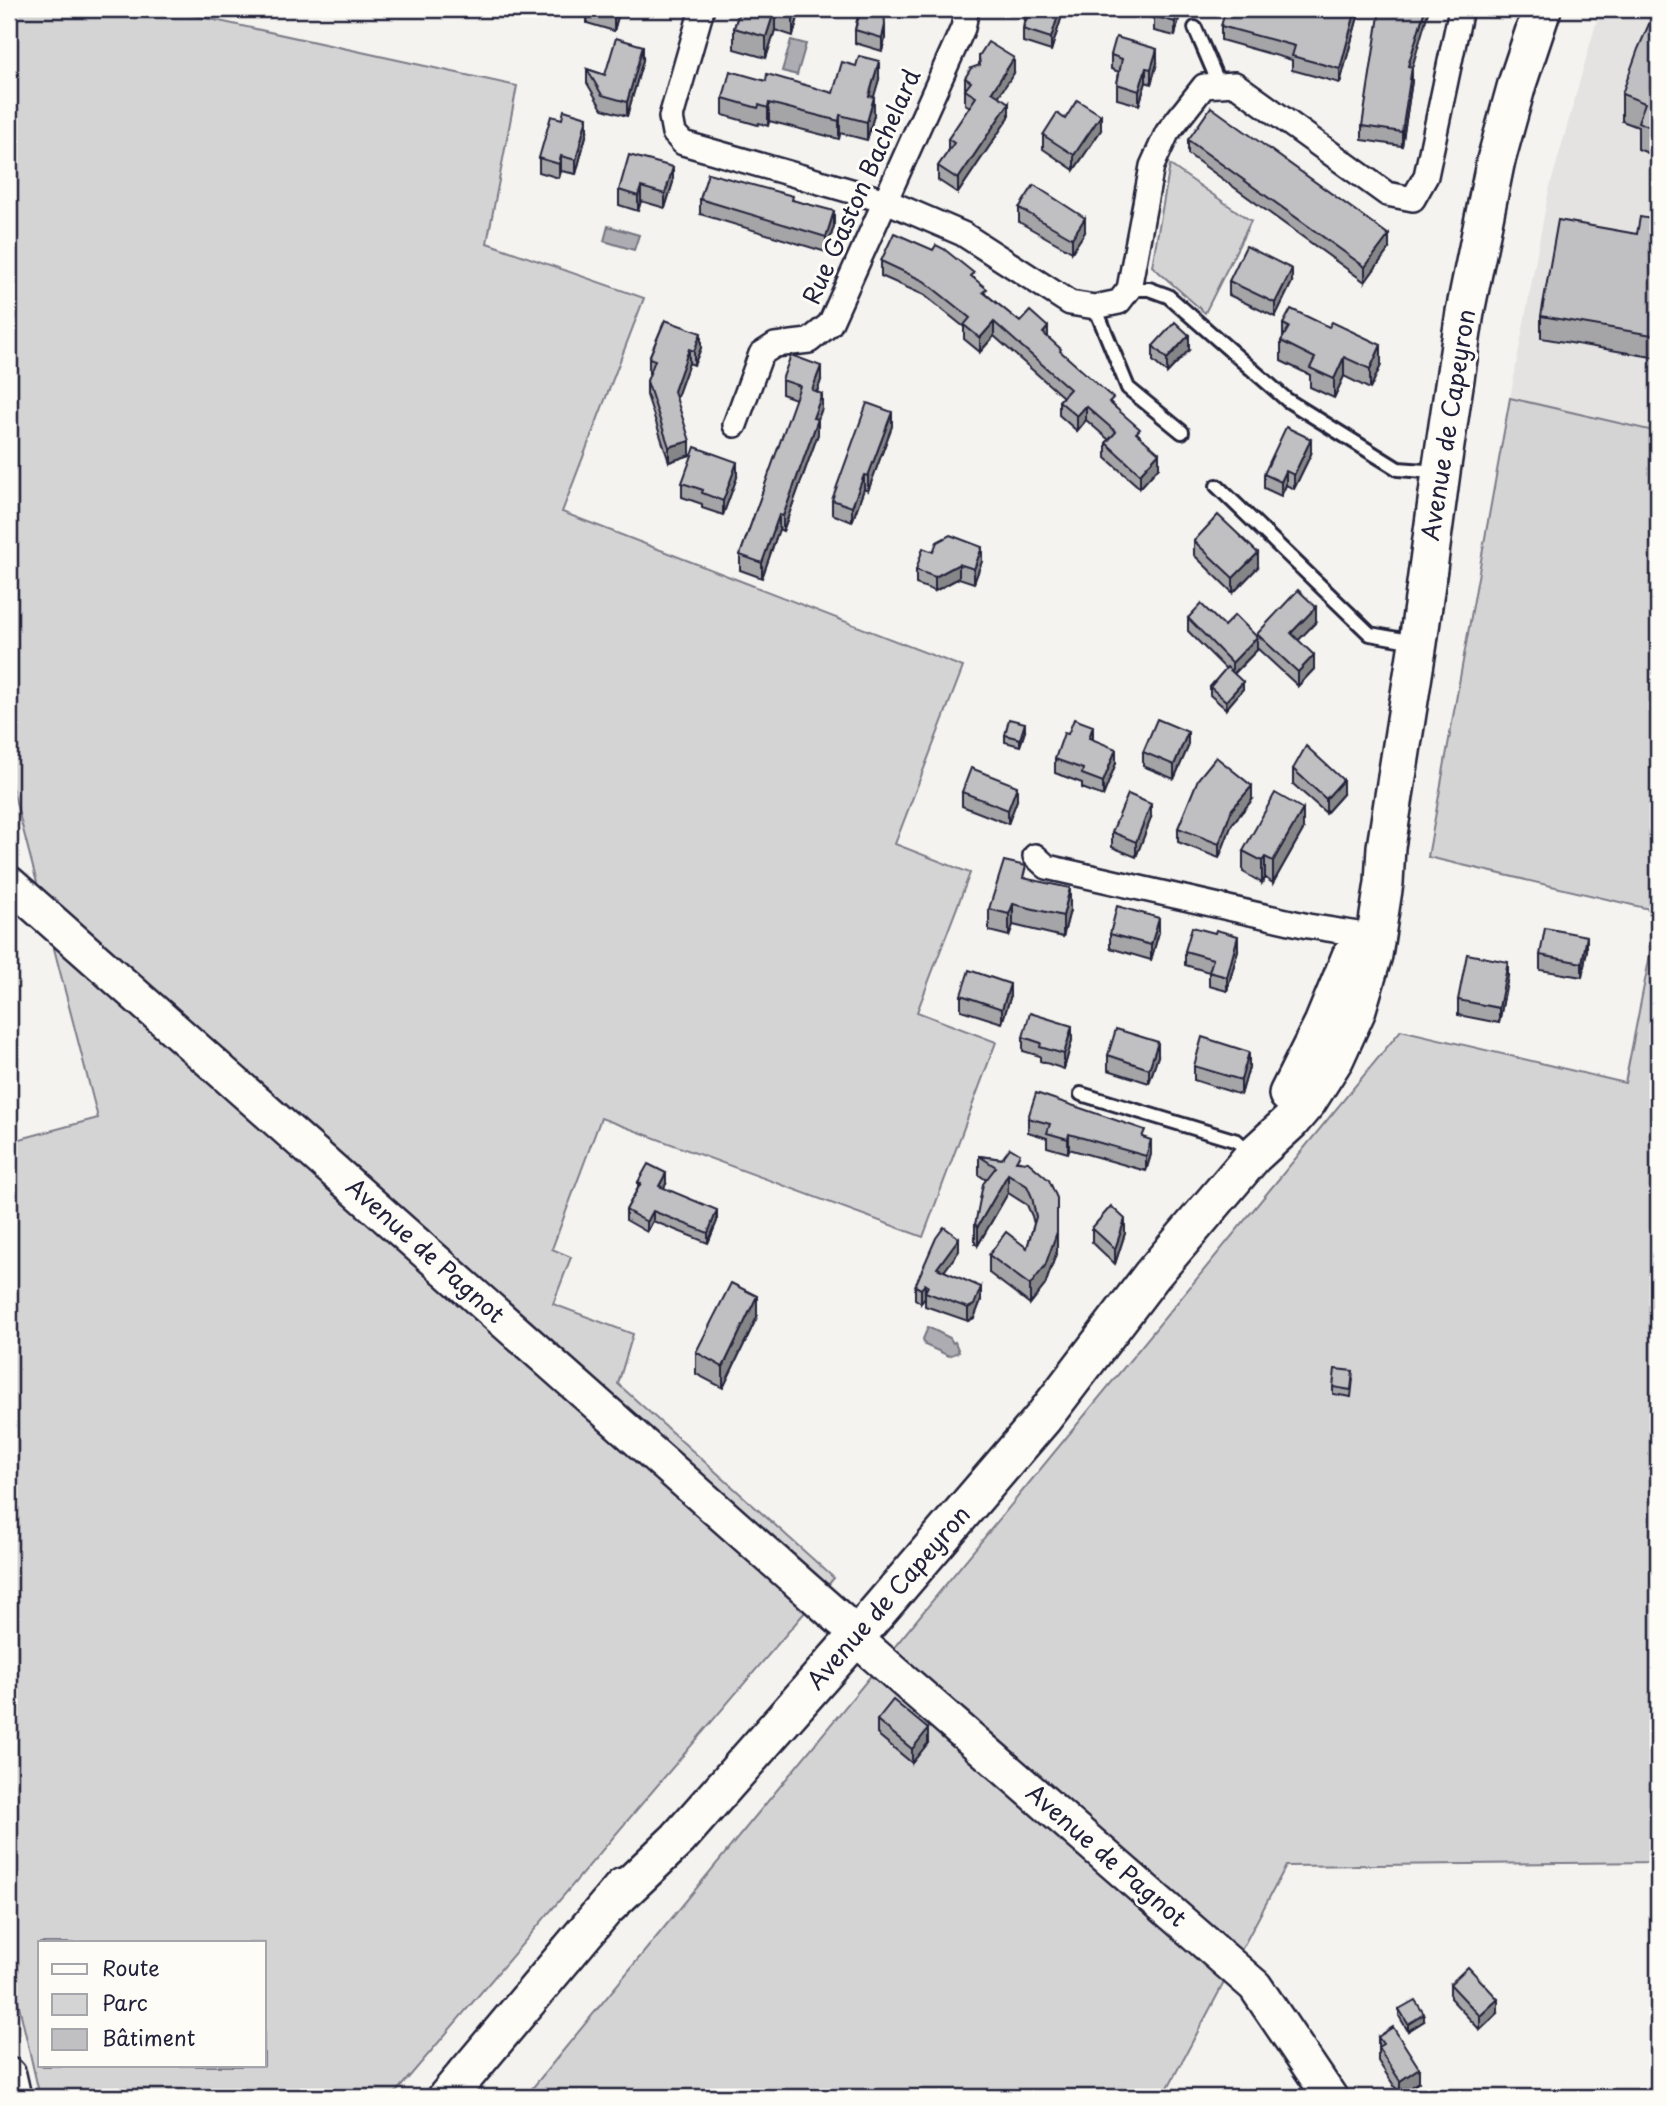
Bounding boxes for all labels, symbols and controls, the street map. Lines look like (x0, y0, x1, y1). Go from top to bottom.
street label: Rue Gaston Bachelard (792, 63, 928, 310)
street label: Avenue de Capeyron (1411, 306, 1483, 543)
street label: Avenue de Pagnot (339, 1168, 514, 1331)
street label: Avenue de Capeyron (797, 1497, 978, 1697)
street label: Avenue de Pagnot (1019, 1774, 1196, 1935)
legend (38, 1941, 266, 2068)
text: Route (102, 1951, 160, 1983)
text: Parc (102, 1986, 148, 2018)
text: Bâtiment (102, 2021, 195, 2053)

